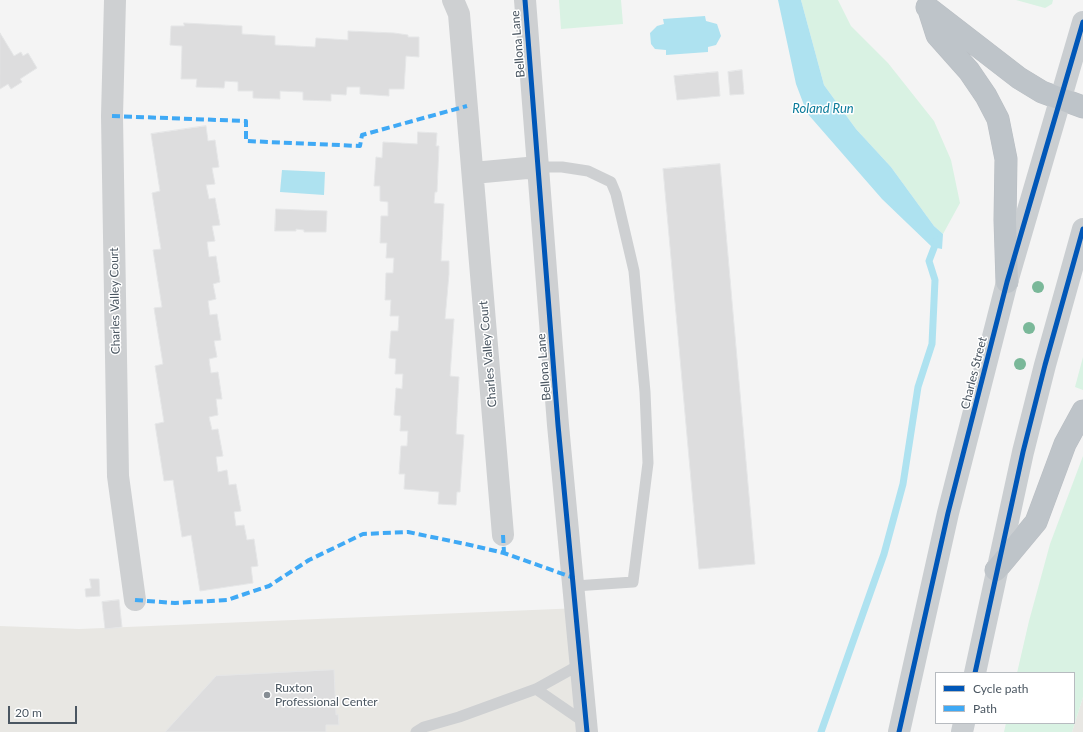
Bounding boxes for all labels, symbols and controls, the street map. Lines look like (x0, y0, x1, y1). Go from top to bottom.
street label: Bellona Lane (508, 10, 528, 78)
water label: Roland Run (792, 101, 854, 117)
street label: Charles Valley Court (107, 247, 123, 355)
street label: Charles Valley Court (476, 300, 500, 408)
street label: Bellona Lane (534, 333, 554, 401)
street label: Charles Street (958, 335, 990, 411)
legend (935, 672, 1075, 724)
place label: Ruxton Professional Center (275, 681, 378, 709)
text: Cycle path (973, 681, 1028, 696)
marker: Ruxton Professional Center (262, 690, 272, 700)
scale bar (10, 698, 79, 724)
text: Path (973, 701, 997, 716)
text: 20 m (15, 705, 42, 720)

